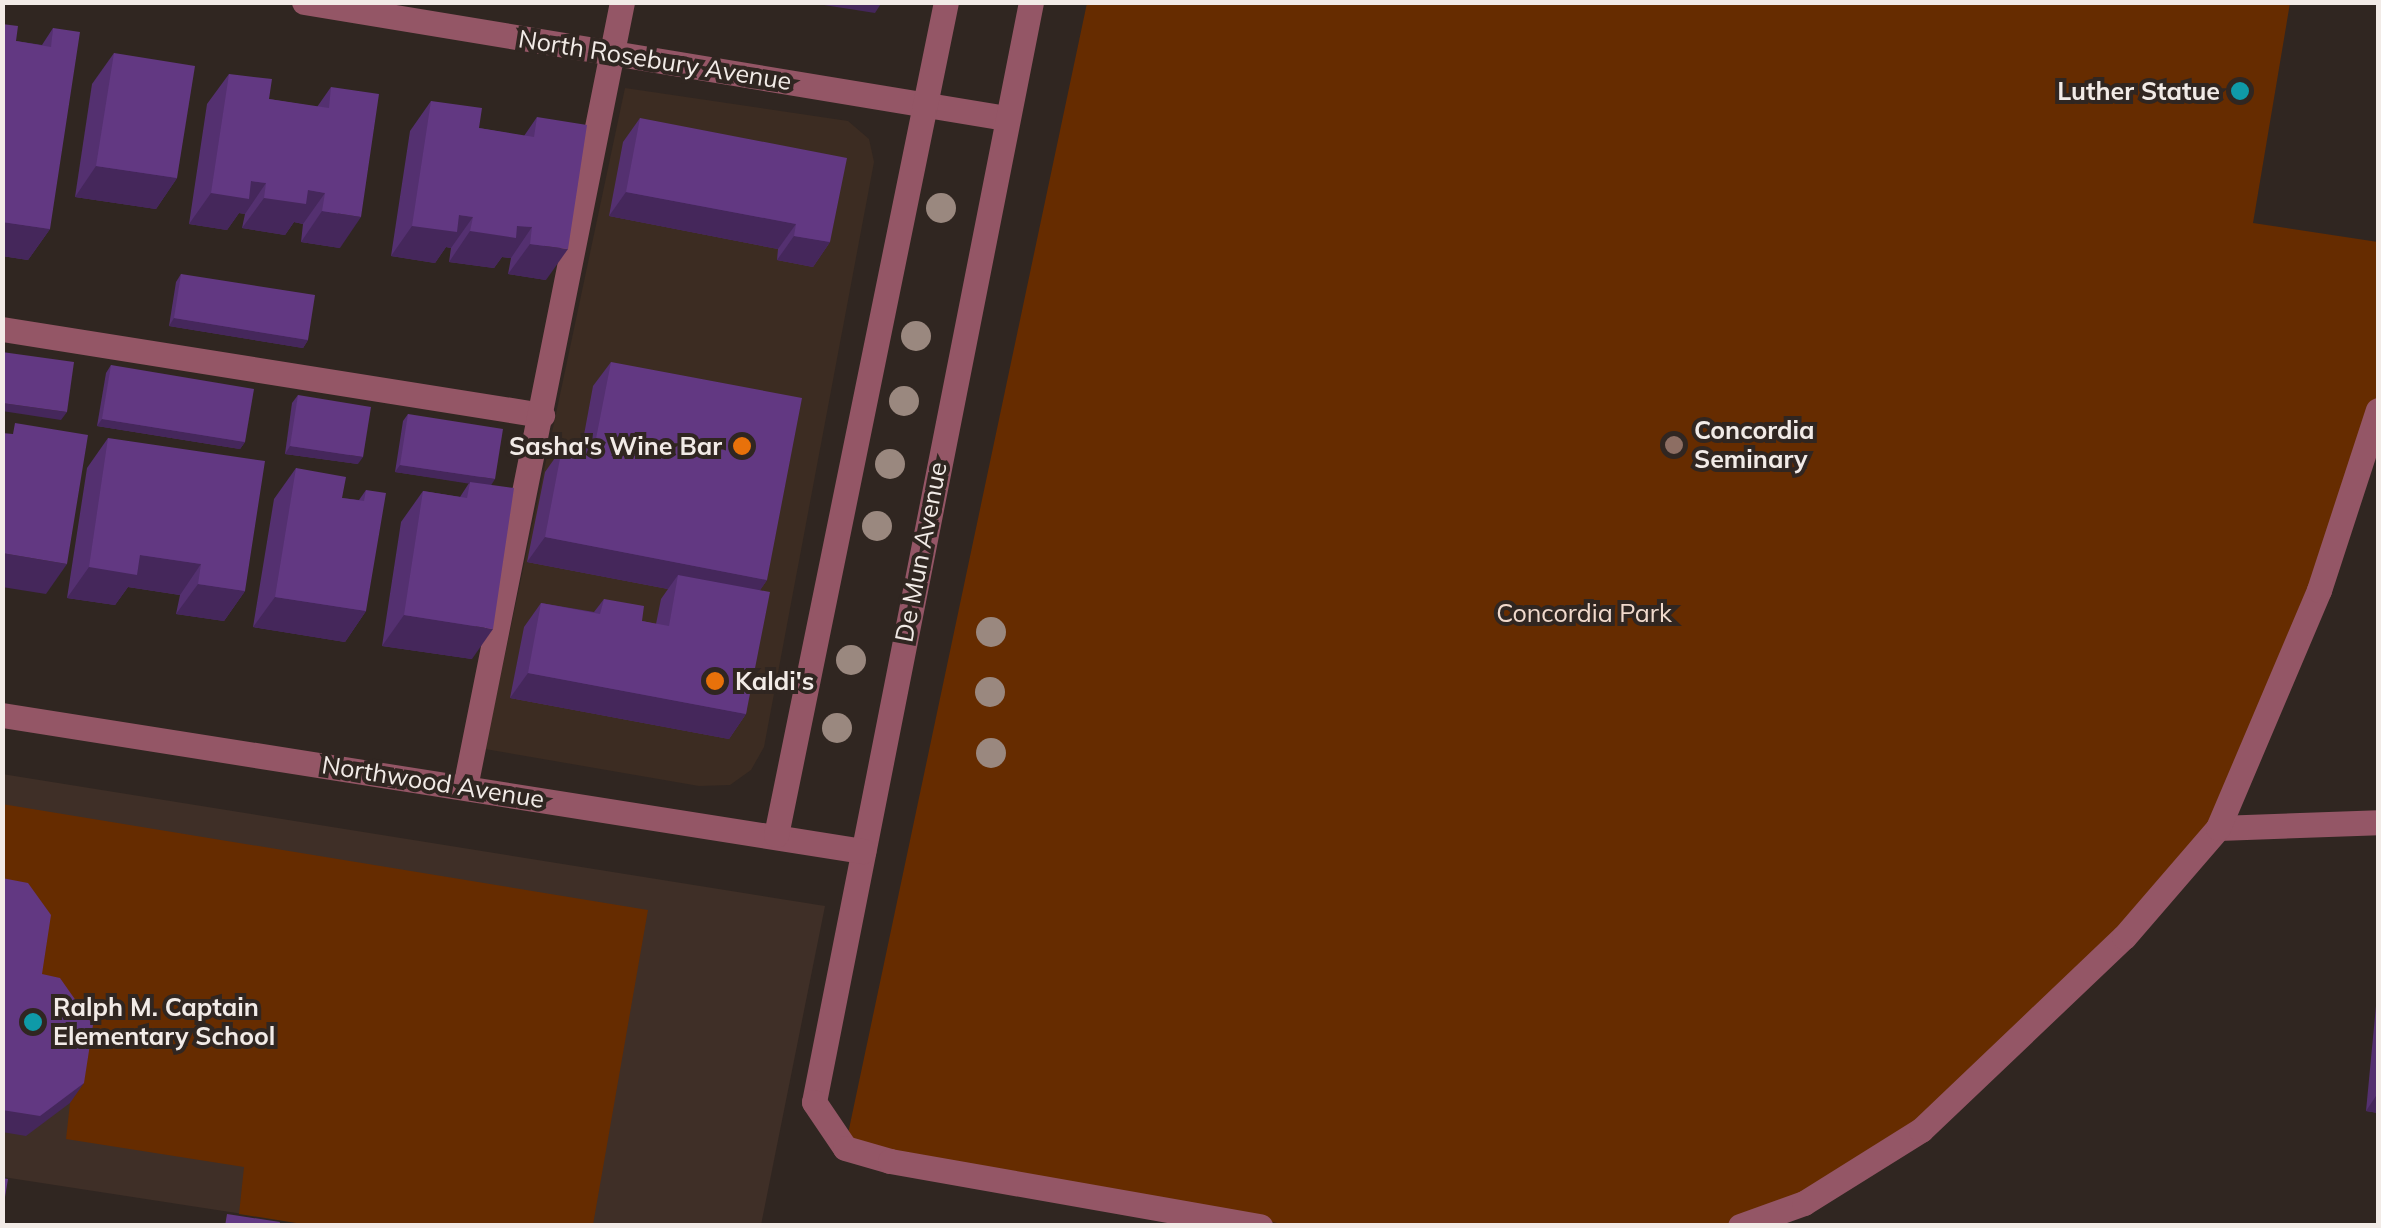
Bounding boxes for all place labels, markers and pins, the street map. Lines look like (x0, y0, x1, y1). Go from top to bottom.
place label: Luther Statue (2057, 76, 2220, 106)
marker: Luther Statue (2229, 80, 2251, 102)
place label: Concordia Seminary (1694, 416, 1814, 475)
place label: Sasha's Wine Bar (509, 431, 722, 461)
marker: Concordia Seminary (1663, 434, 1685, 456)
marker: Sasha's Wine Bar (731, 435, 753, 457)
place label: Kaldi's (735, 666, 814, 696)
marker: Kaldi's (704, 670, 726, 692)
place label: Ralph M. Captain Elementary School (53, 993, 275, 1052)
marker: Ralph M. Captain Elementary School (22, 1011, 44, 1033)

